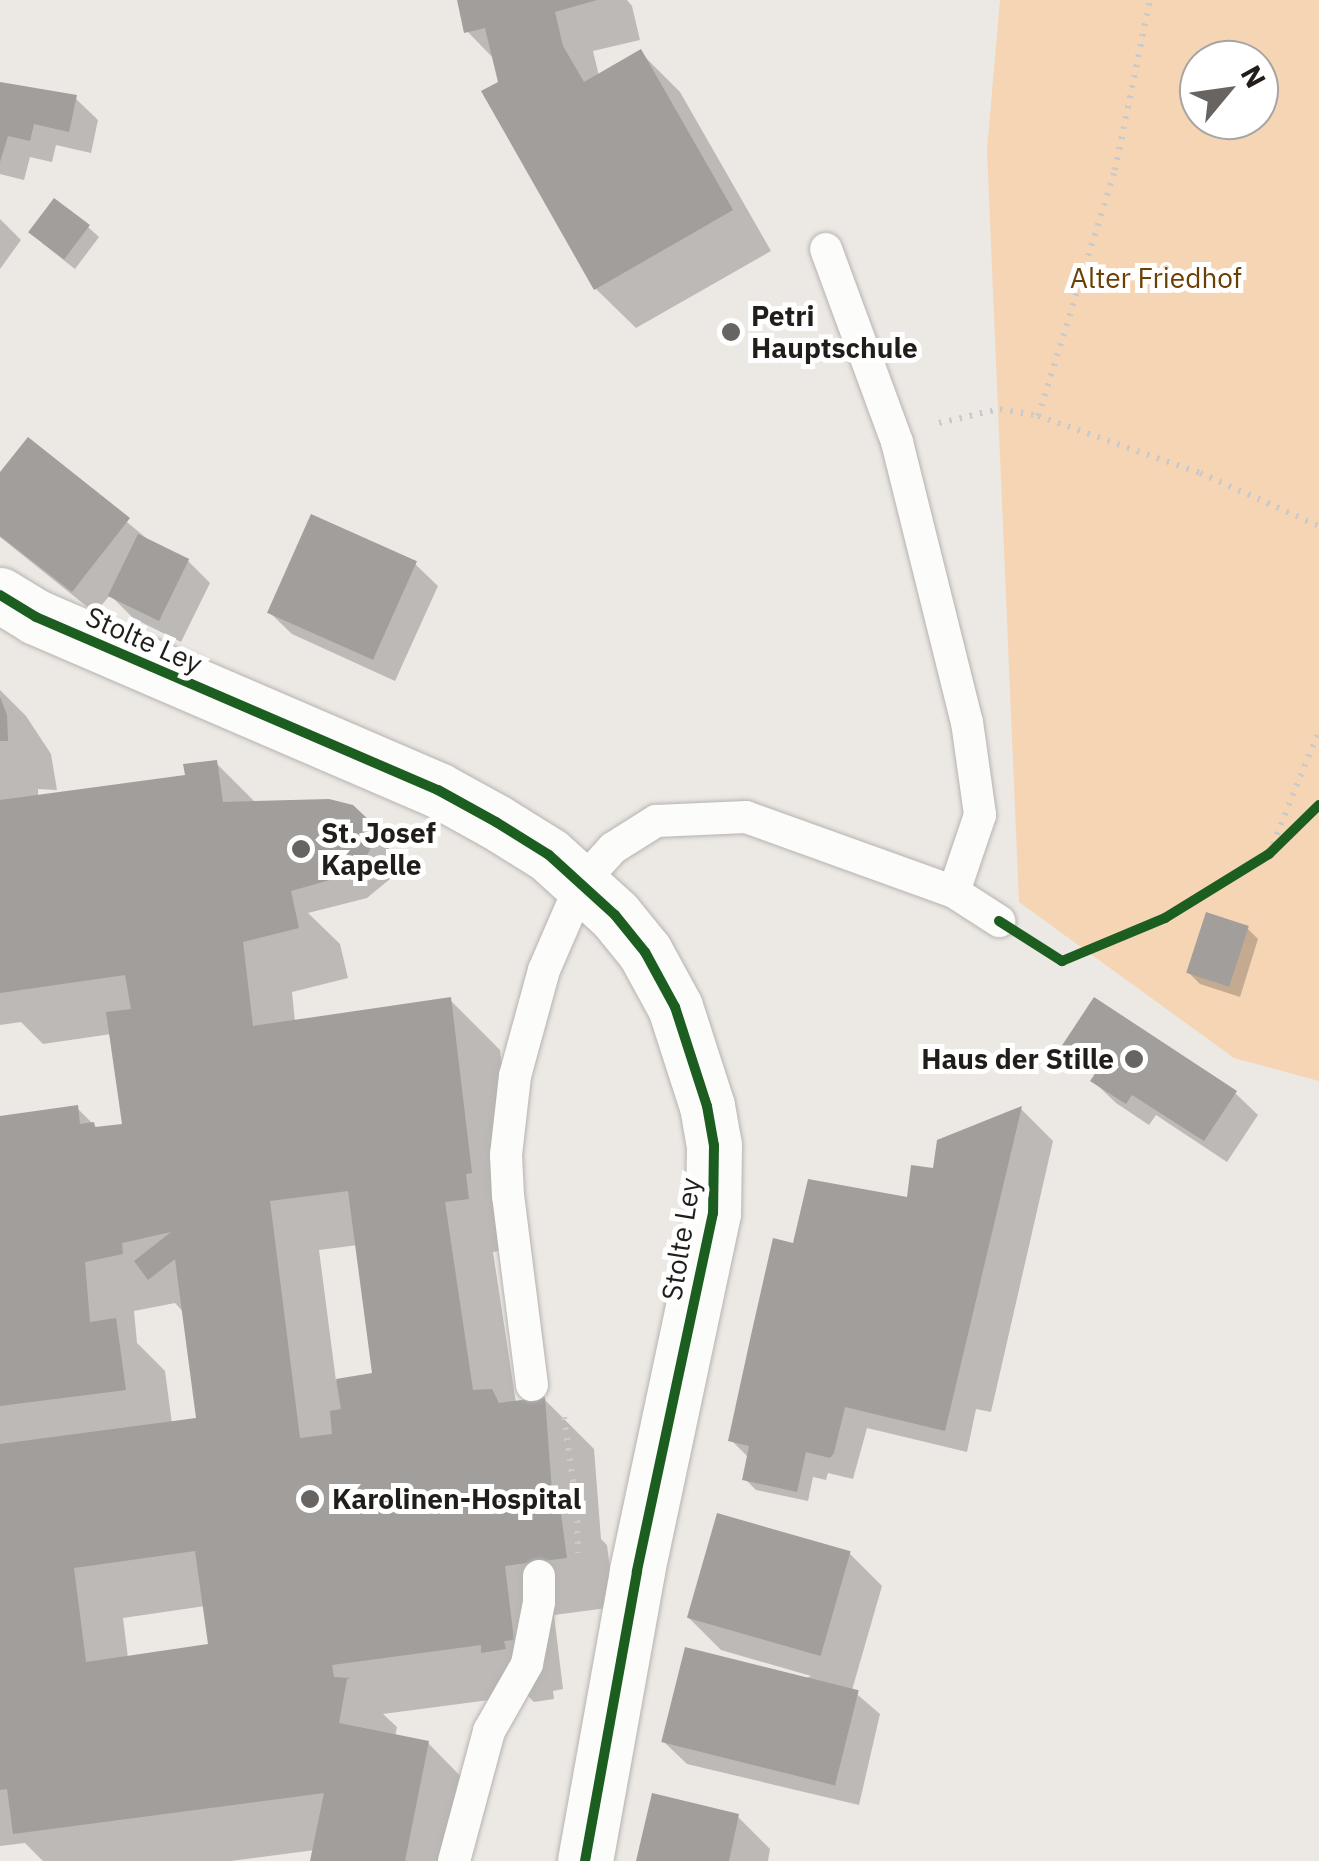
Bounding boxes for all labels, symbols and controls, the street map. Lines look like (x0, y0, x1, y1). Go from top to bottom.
north arrow (1179, 40, 1279, 140)
text: N (1233, 58, 1275, 94)
park label: Alter Friedhof (1070, 261, 1242, 295)
place label: Petri Hauptschule (751, 299, 918, 365)
marker: Petri Hauptschule (720, 321, 742, 343)
street label: Stolte Ley (81, 599, 207, 681)
place label: St. Josef Kapelle (321, 816, 436, 882)
marker: St. Josef Kapelle (290, 838, 312, 860)
place label: Haus der Stille (921, 1042, 1114, 1076)
marker: Haus der Stille (1123, 1048, 1145, 1070)
street label: Stolte Ley (655, 1175, 707, 1303)
place label: Karolinen-Hospital (332, 1482, 581, 1516)
marker: Karolinen-Hospital (297, 1486, 323, 1512)

